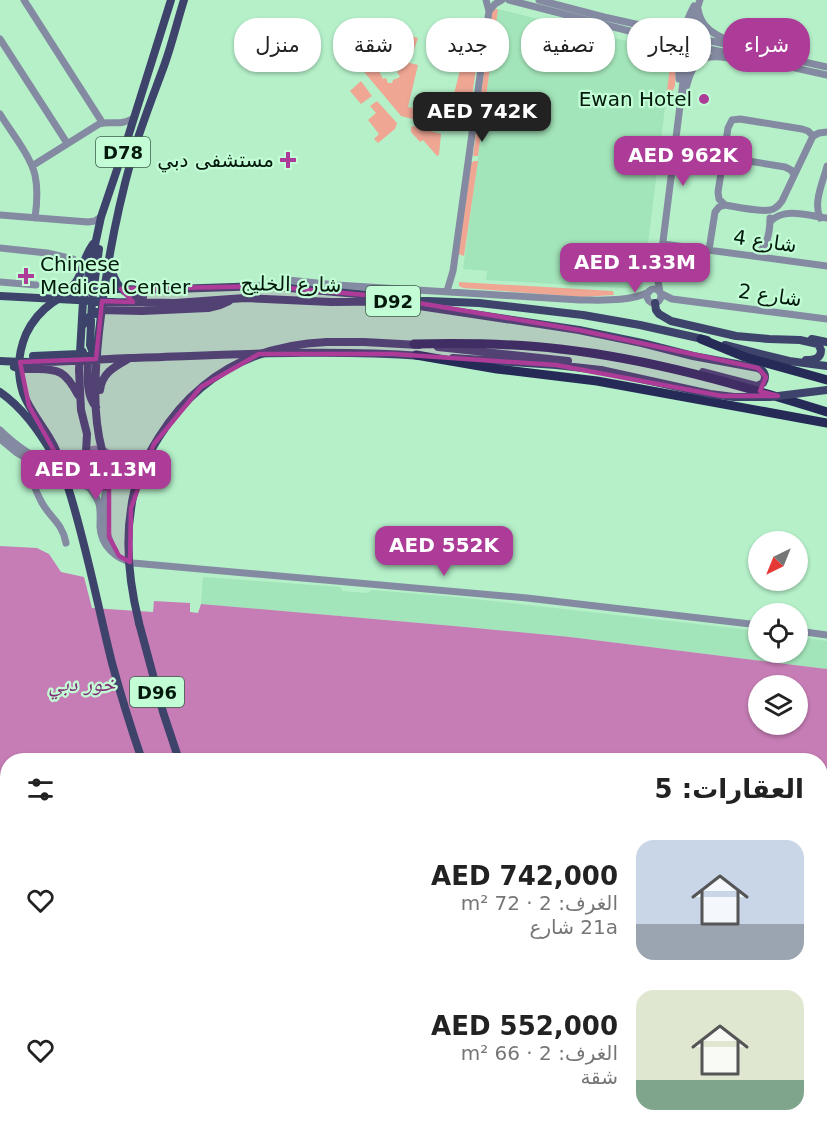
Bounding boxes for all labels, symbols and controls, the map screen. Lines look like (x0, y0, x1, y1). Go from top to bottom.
chip: منزل (234, 18, 321, 72)
chip: شقة (333, 18, 414, 72)
chip: جديد (426, 18, 509, 72)
chip: تصفية (521, 18, 615, 72)
chip: إيجار (627, 18, 711, 72)
chip: شراء (723, 18, 810, 72)
place label: Ewan Hotel (579, 87, 692, 111)
pin: AED 742K (420, 92, 544, 143)
marker: Ewan Hotel (697, 92, 711, 106)
text: AED 742K (427, 99, 537, 123)
pin: AED 962K (621, 136, 745, 187)
road number: D78 (96, 137, 150, 167)
text: AED 962K (628, 143, 738, 167)
place label: مستشفى دبي (157, 148, 274, 173)
marker: مستشفى دبي (279, 151, 297, 169)
street label: شارع 4 (732, 225, 798, 257)
pin: AED 1.33M (566, 243, 704, 294)
text: AED 1.33M (574, 250, 696, 274)
place label: Chinese Medical Center (40, 252, 191, 299)
marker: Chinese Medical Center (17, 267, 35, 285)
street label: شارع الخليج (240, 271, 342, 297)
street label: شارع 2 (737, 279, 803, 311)
road number: D92 (366, 286, 420, 316)
pin: AED 1.13M (27, 450, 165, 501)
text: AED 1.13M (35, 457, 157, 481)
pin: AED 552K (382, 526, 506, 577)
north arrow (748, 531, 808, 591)
map controls (748, 531, 808, 735)
text: AED 552K (389, 533, 499, 557)
button: locate (748, 603, 808, 663)
water label: خور دبي (49, 672, 116, 700)
button: layers (748, 675, 808, 735)
road number: D96 (130, 677, 184, 707)
icon: filters (24, 773, 57, 806)
text: العقارات: 5 (655, 774, 804, 804)
text: AED 742,000 (431, 861, 618, 891)
icon: home (684, 864, 756, 936)
icon: heart (24, 884, 57, 917)
text: الغرف: 2 · 72 m² (461, 891, 618, 915)
text: 21a شارع (529, 915, 618, 939)
text: AED 552,000 (431, 1011, 618, 1041)
icon: home (684, 1014, 756, 1086)
icon: heart (24, 1034, 57, 1067)
text: الغرف: 2 · 66 m² (461, 1041, 618, 1065)
text: شقة (580, 1065, 618, 1089)

